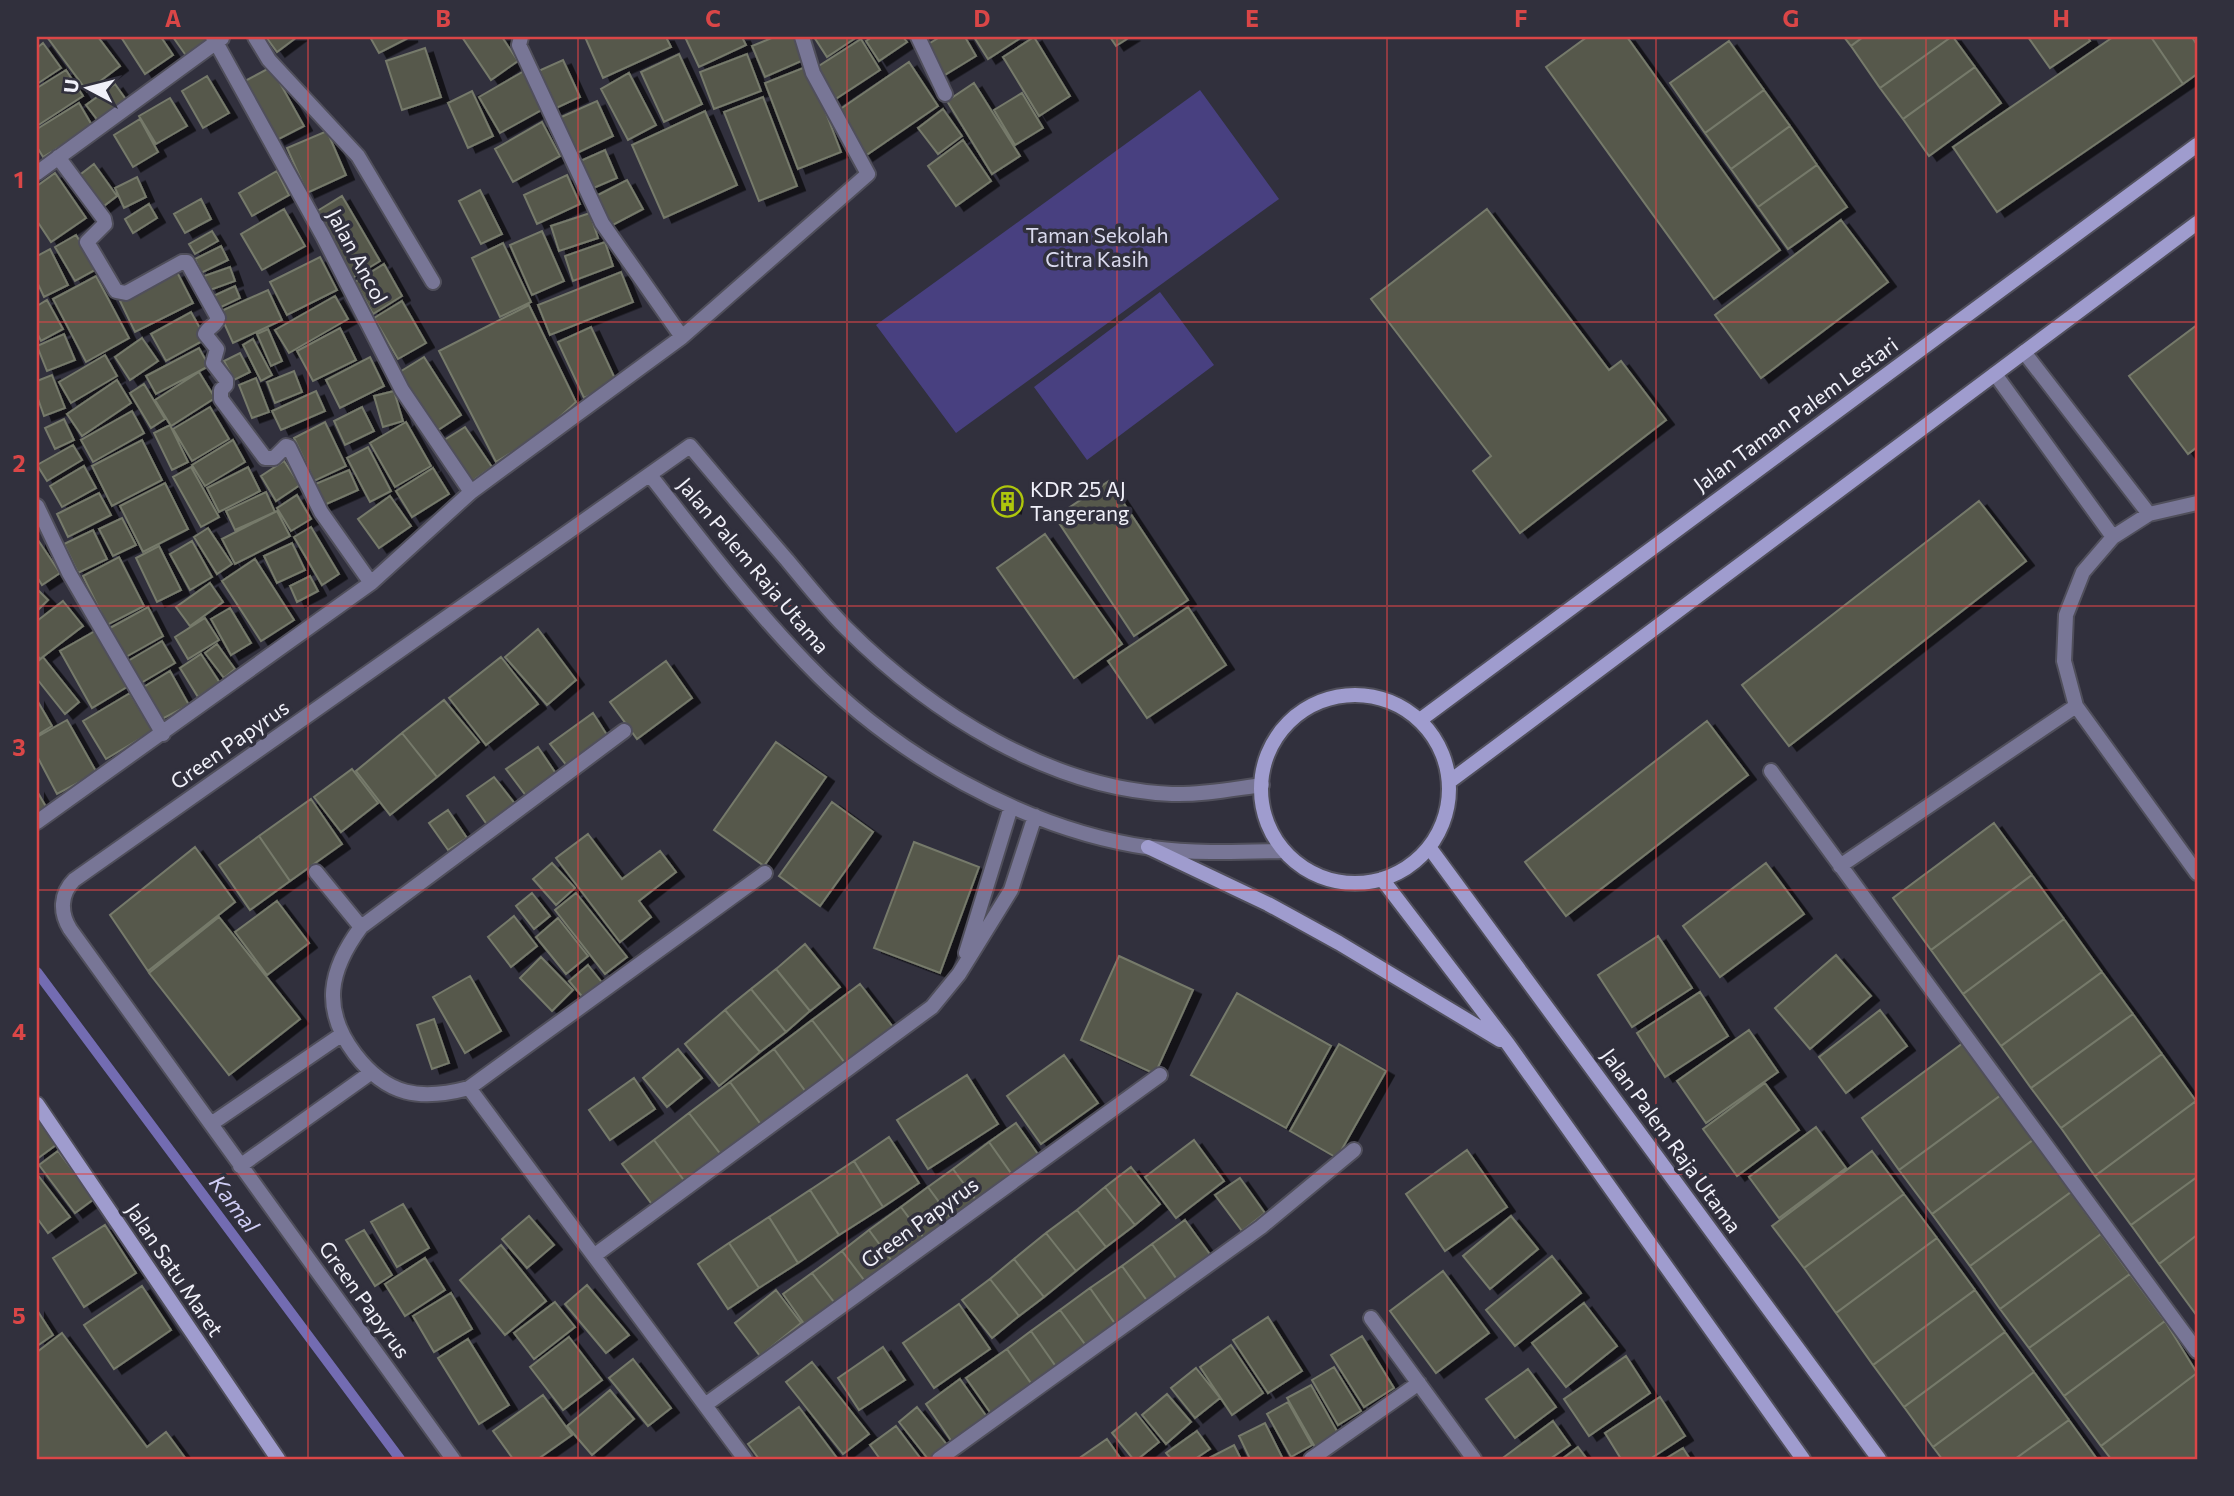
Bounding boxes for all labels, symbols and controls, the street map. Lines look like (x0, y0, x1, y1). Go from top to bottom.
text: A (165, 4, 182, 32)
text: B (435, 4, 451, 32)
text: C (705, 4, 721, 32)
text: D (974, 4, 991, 32)
text: E (1245, 4, 1259, 32)
text: F (1514, 4, 1528, 32)
text: G (1783, 4, 1799, 32)
text: H (2052, 4, 2070, 32)
north arrow (52, 52, 122, 122)
text: U (58, 78, 83, 94)
text: 1 (14, 165, 24, 193)
street label: Jalan Ancol (323, 204, 394, 308)
park label: Taman Sekolah Citra Kasih (1025, 222, 1169, 271)
street label: Jalan Taman Palem Lestari (1688, 331, 1902, 496)
text: 2 (12, 449, 26, 477)
street label: Jalan Palem Raja Utama (673, 472, 835, 658)
place label: KDR 25 AJ Tangerang (1030, 476, 1130, 525)
building icon: KDR 25 AJ Tangerang (990, 485, 1024, 519)
street label: Green Papyrus (165, 694, 293, 794)
text: 3 (12, 733, 26, 761)
text: 4 (12, 1017, 26, 1045)
street label: Jalan Palem Raja Utama (1597, 1043, 1748, 1237)
water label: Kamal (204, 1169, 266, 1239)
street label: Green Papyrus (856, 1171, 982, 1273)
street label: Jalan Satu Maret (121, 1198, 229, 1341)
street label: Green Papyrus (314, 1236, 416, 1362)
text: 5 (12, 1301, 26, 1329)

